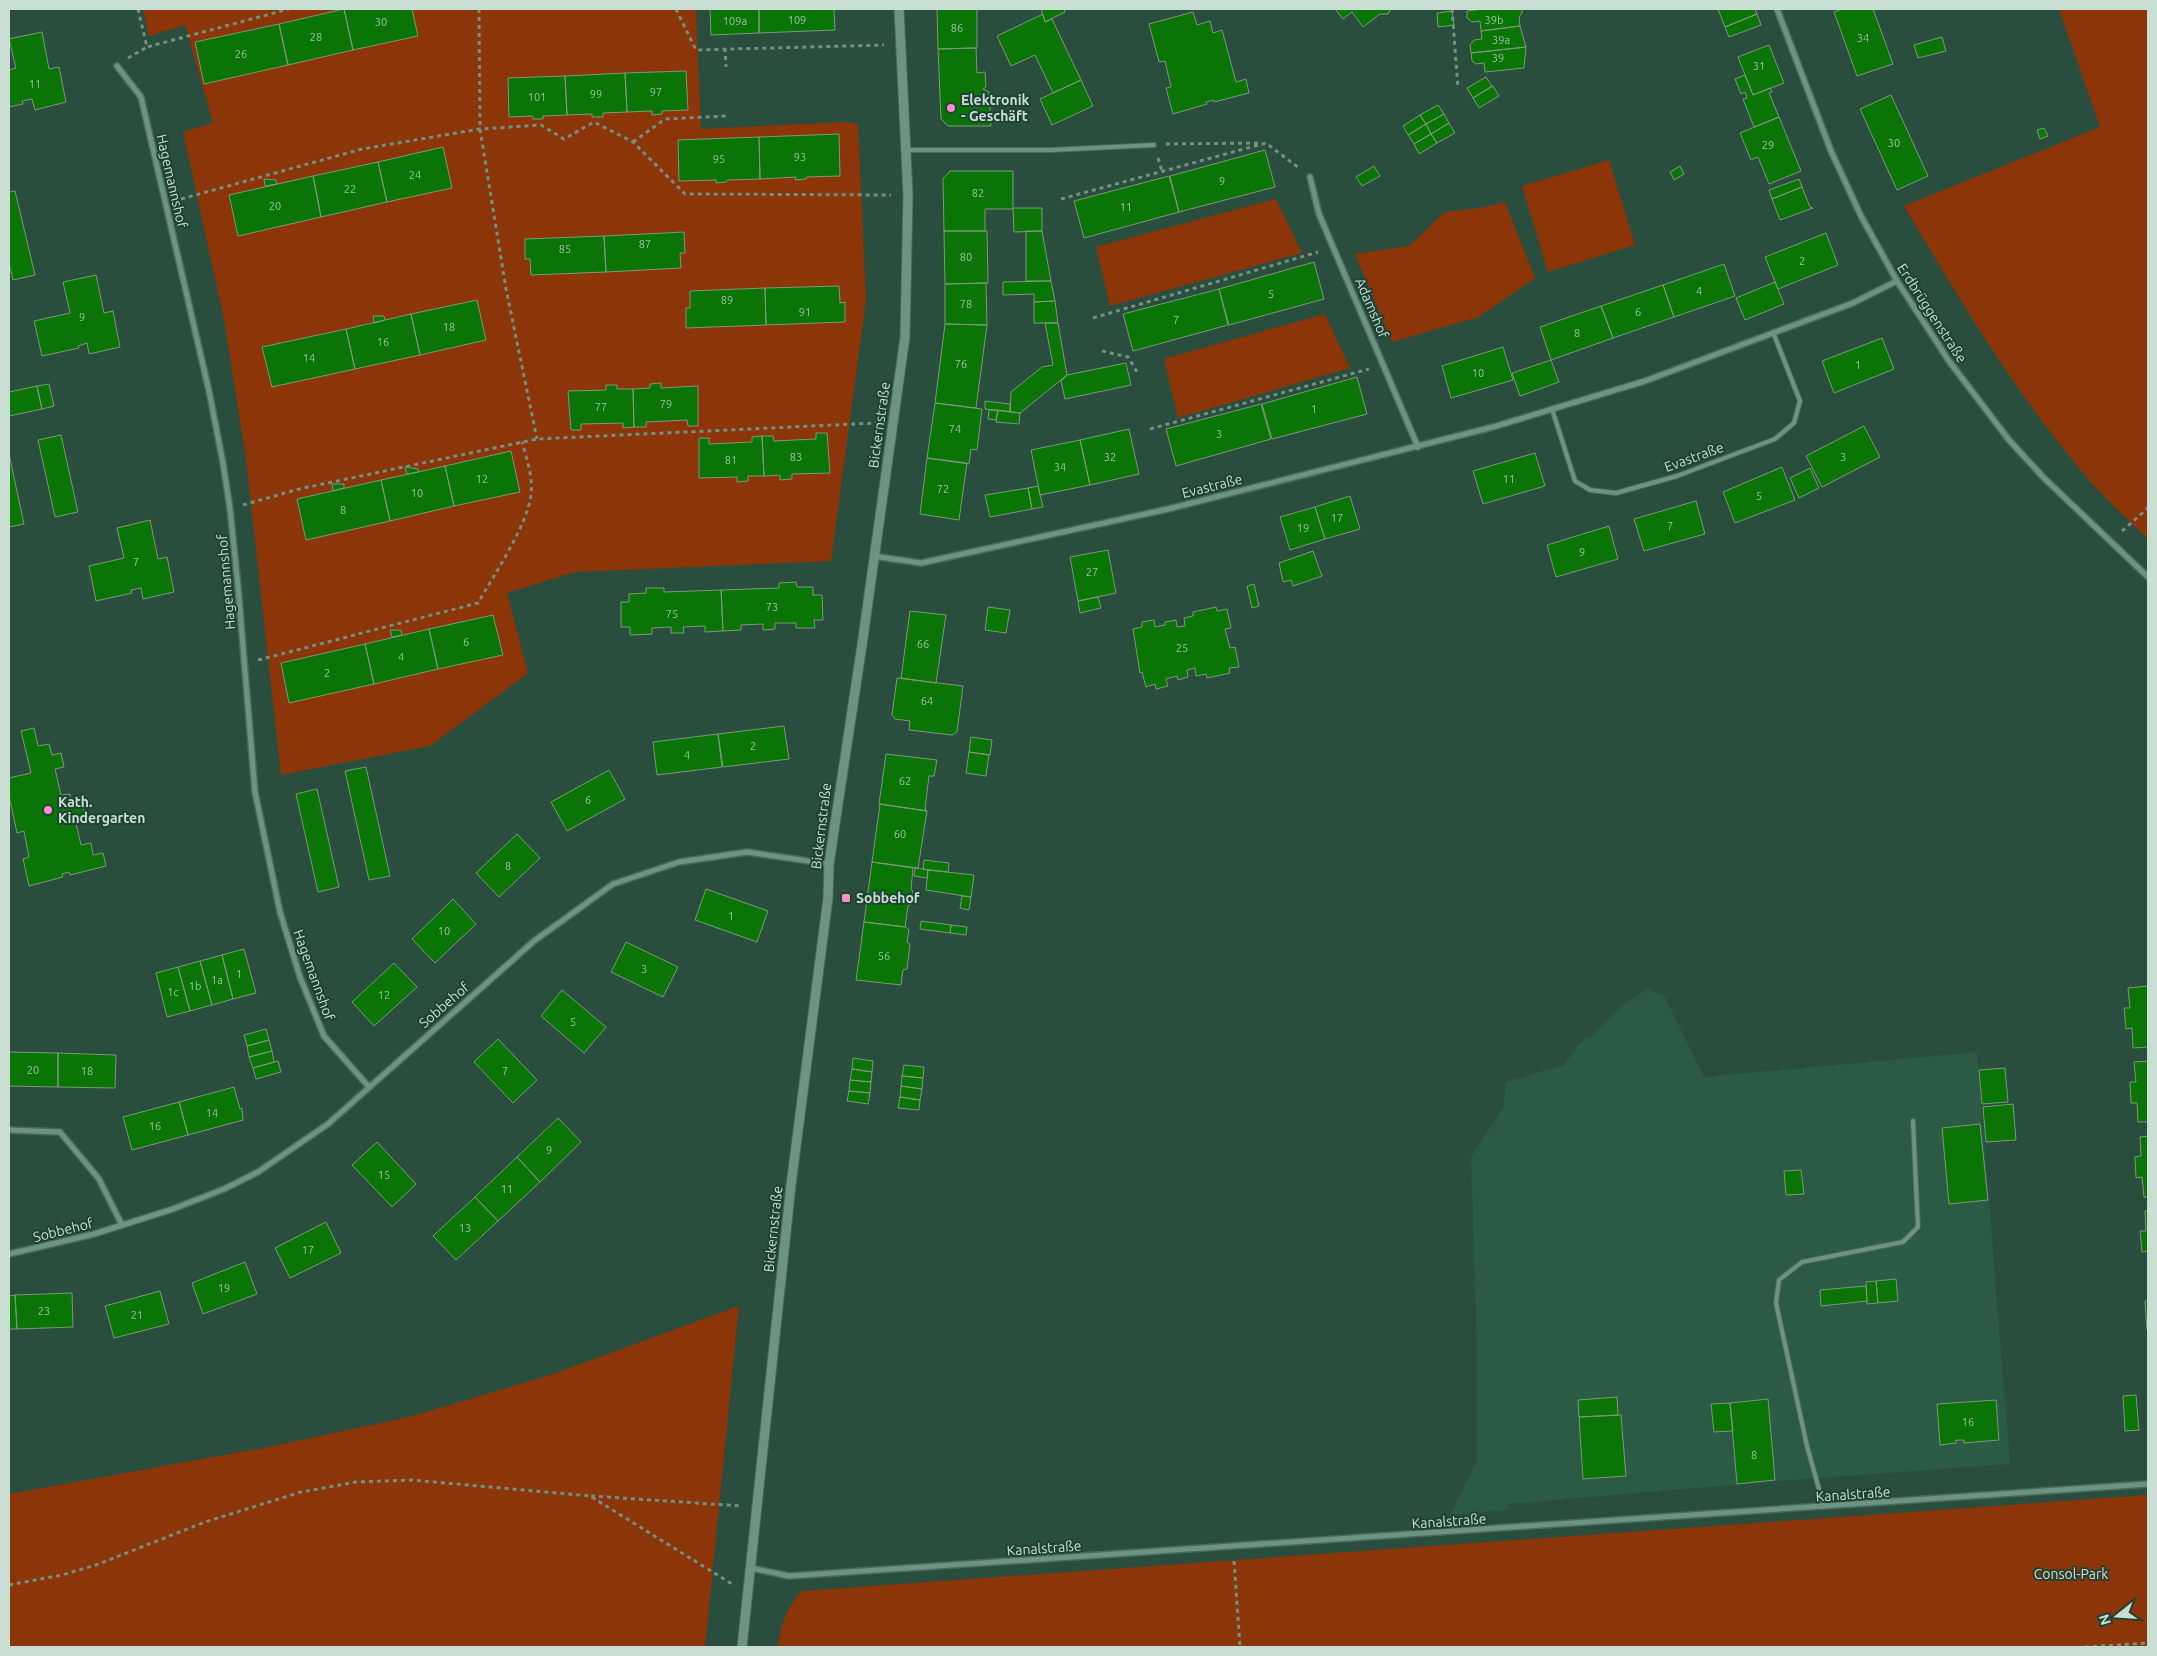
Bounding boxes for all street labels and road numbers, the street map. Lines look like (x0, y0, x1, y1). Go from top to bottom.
street label: Hagemannshof (153, 133, 191, 230)
street label: Erdbrüggenstraße (1894, 260, 1970, 366)
street label: Adamshof (1352, 275, 1392, 341)
street label: Bickernstraße (865, 381, 893, 469)
street label: Evastraße (1662, 439, 1726, 475)
street label: Evastraße (1180, 471, 1244, 501)
street label: Hagemannshof (214, 533, 238, 630)
street label: Bickernstraße (808, 782, 834, 870)
street label: Hagemannshof (290, 927, 338, 1023)
street label: Sobbehof (416, 978, 473, 1031)
street label: Bickernstraße (761, 1185, 785, 1273)
street label: Sobbehof (31, 1215, 95, 1245)
street label: Kanalstraße (1815, 1483, 1891, 1505)
street label: Kanalstraße (1411, 1510, 1487, 1532)
street label: Kanalstraße (1006, 1537, 1082, 1559)

